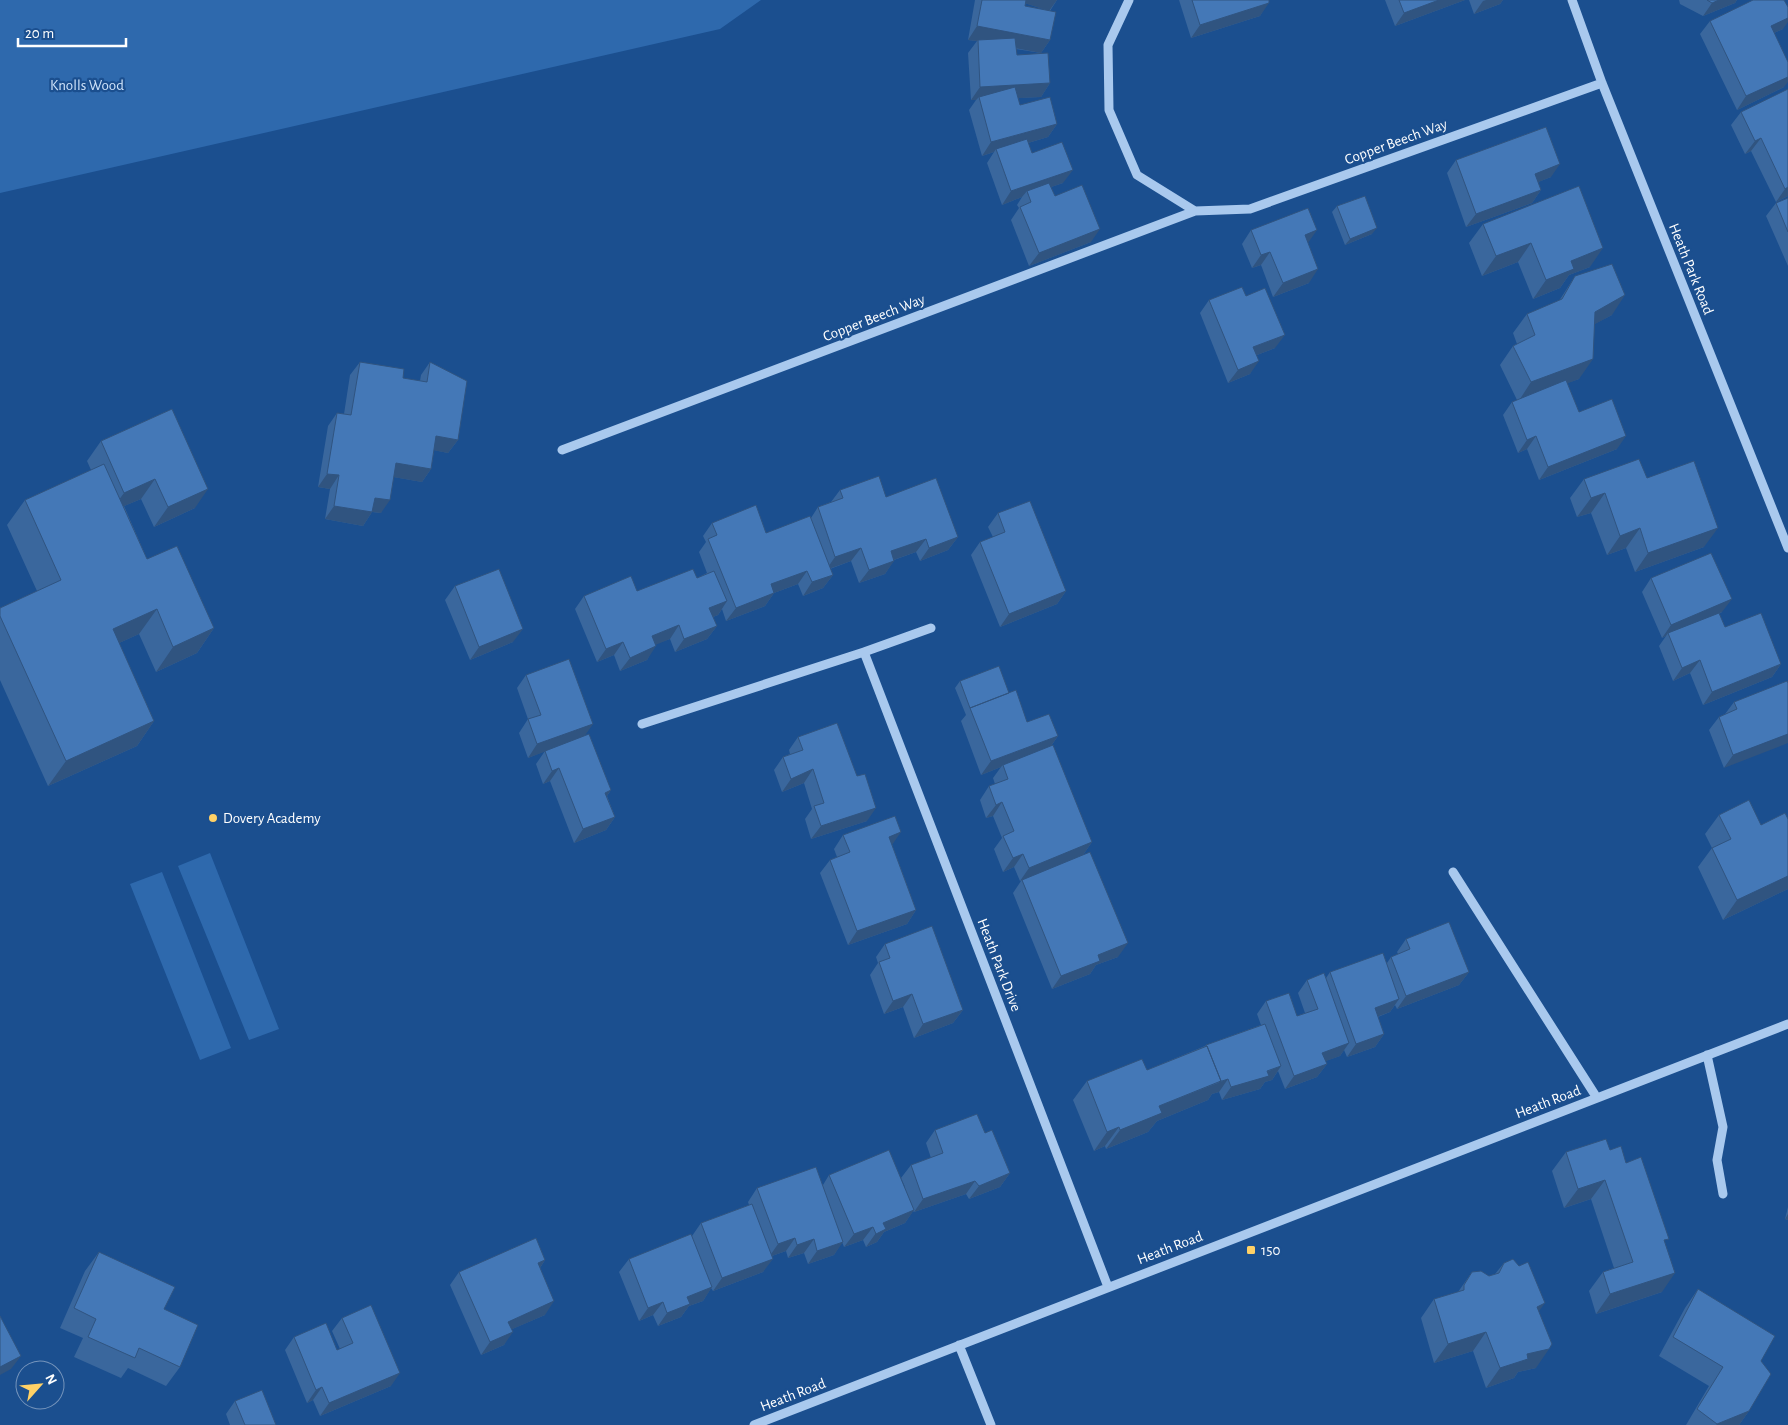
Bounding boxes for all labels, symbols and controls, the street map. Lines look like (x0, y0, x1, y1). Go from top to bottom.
scale bar (18, 15, 125, 47)
text: 20 m (25, 26, 54, 41)
park label: Knolls Wood (50, 78, 124, 93)
street label: Copper Beech Way (1343, 116, 1450, 167)
street label: Heath Park Road (1666, 221, 1716, 317)
street label: Copper Beech Way (821, 291, 928, 344)
place label: Dovery Academy (223, 811, 321, 826)
marker: Dovery Academy (207, 812, 219, 824)
street label: Heath Park Drive (974, 916, 1024, 1014)
street label: Heath Road (1513, 1083, 1583, 1121)
street label: Heath Road (1135, 1229, 1205, 1267)
place label: 150 (1261, 1243, 1280, 1258)
marker: 150 (1245, 1244, 1257, 1256)
north arrow (15, 1360, 65, 1410)
text: N (42, 1372, 59, 1387)
street label: Heath Road (758, 1376, 828, 1414)

